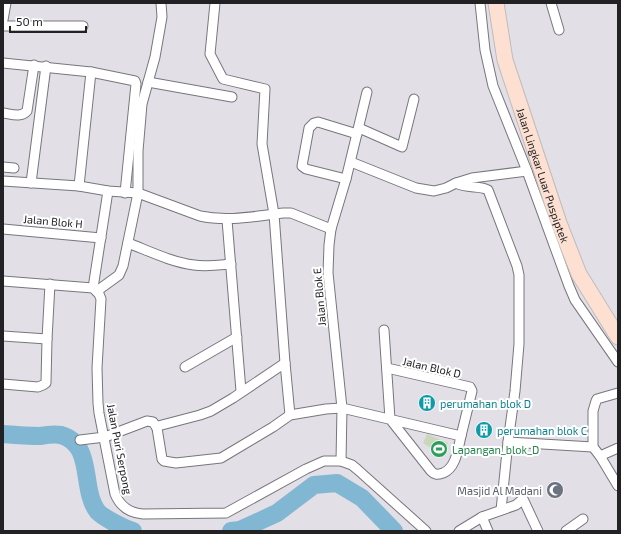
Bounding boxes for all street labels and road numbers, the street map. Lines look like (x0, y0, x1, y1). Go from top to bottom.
street label: Jalan Lingkar Luar Puspiptek (515, 106, 573, 245)
street label: Jalan Blok H (23, 212, 83, 230)
street label: Jalan Blok E (310, 267, 328, 327)
street label: Jalan Blok D (402, 354, 462, 380)
street label: Jalan Puri Serpong (105, 403, 135, 495)

